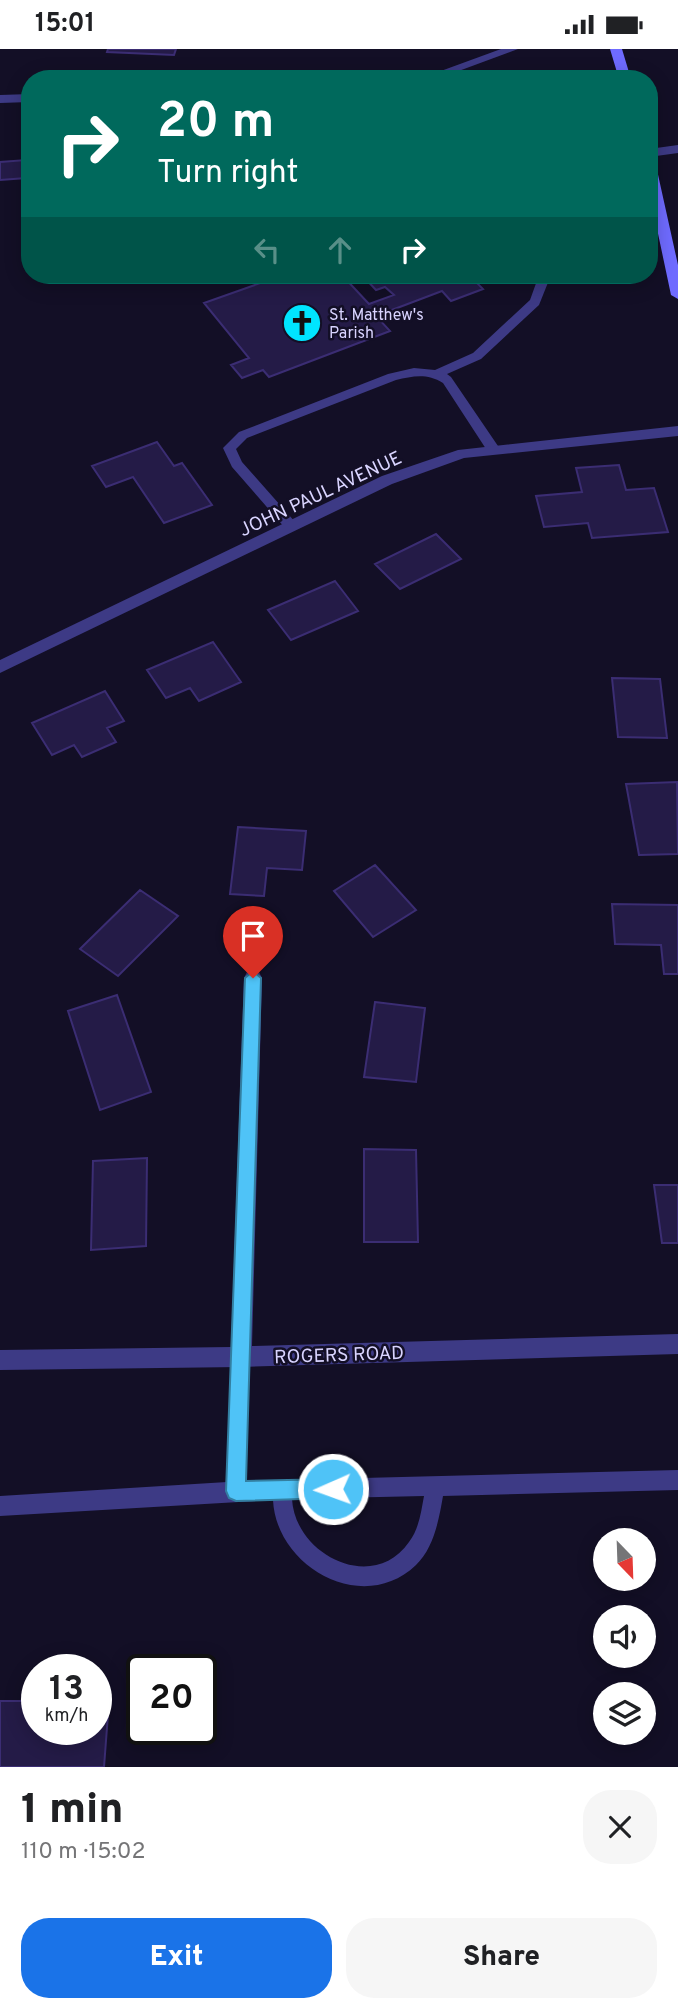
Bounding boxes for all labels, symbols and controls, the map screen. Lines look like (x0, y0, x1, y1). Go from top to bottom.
text: 15:01 (35, 8, 95, 41)
text: 20 m (157, 93, 274, 155)
icon: right (42, 98, 133, 189)
text: Turn right (157, 154, 299, 194)
icon: left (248, 231, 286, 269)
icon: ahead (321, 231, 359, 269)
icon: right (394, 231, 432, 269)
church icon: St. Matthew's Parish (281, 302, 323, 344)
place label: St. Matthew's Parish (329, 306, 424, 344)
street label: JOHN PAUL AVENUE (236, 447, 406, 543)
pin (223, 906, 283, 978)
icon: arrive (234, 917, 272, 955)
street label: ROGERS ROAD (274, 1342, 405, 1370)
position arrow (296, 1452, 370, 1526)
north arrow (593, 1528, 656, 1591)
map controls (593, 1528, 656, 1745)
button: sound (593, 1605, 656, 1668)
speed limit sign: 20 (126, 1654, 217, 1745)
text: 13 (49, 1668, 84, 1712)
button: layers (593, 1682, 656, 1745)
text: km/h (45, 1705, 88, 1728)
text: 1 min (21, 1785, 124, 1838)
button: close (583, 1790, 657, 1864)
text: 110 m · 15:02 (21, 1838, 146, 1867)
button: Exit (21, 1918, 332, 1998)
button: Share (346, 1918, 657, 1998)

